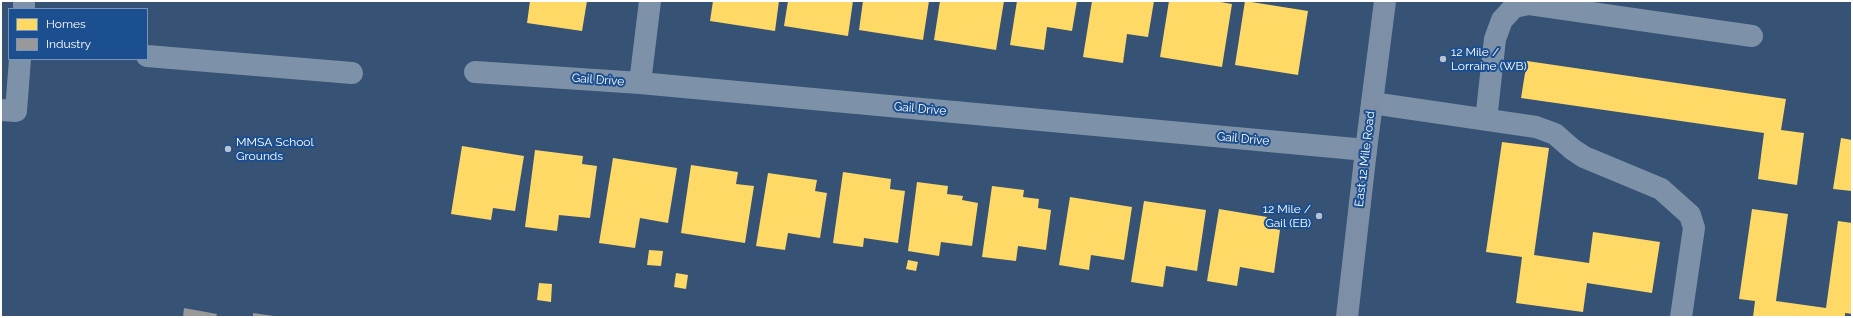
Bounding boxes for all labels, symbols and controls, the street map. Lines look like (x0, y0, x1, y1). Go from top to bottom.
legend (8, 8, 148, 60)
text: Homes (46, 17, 86, 31)
text: Industry (46, 37, 91, 51)
place label: 12 Mile / Lorraine (WB) (1451, 45, 1527, 73)
marker: 12 Mile / Lorraine (WB) (1438, 54, 1448, 64)
street label: Gail Drive (571, 71, 625, 89)
street label: Gail Drive (893, 100, 947, 118)
street label: East 12 Mile Road (1352, 110, 1378, 208)
street label: Gail Drive (1216, 130, 1270, 148)
place label: MMSA School Grounds (236, 135, 314, 163)
marker: MMSA School Grounds (223, 144, 233, 154)
place label: 12 Mile / Gail (EB) (1263, 202, 1311, 230)
marker: 12 Mile / Gail (EB) (1314, 211, 1324, 221)

